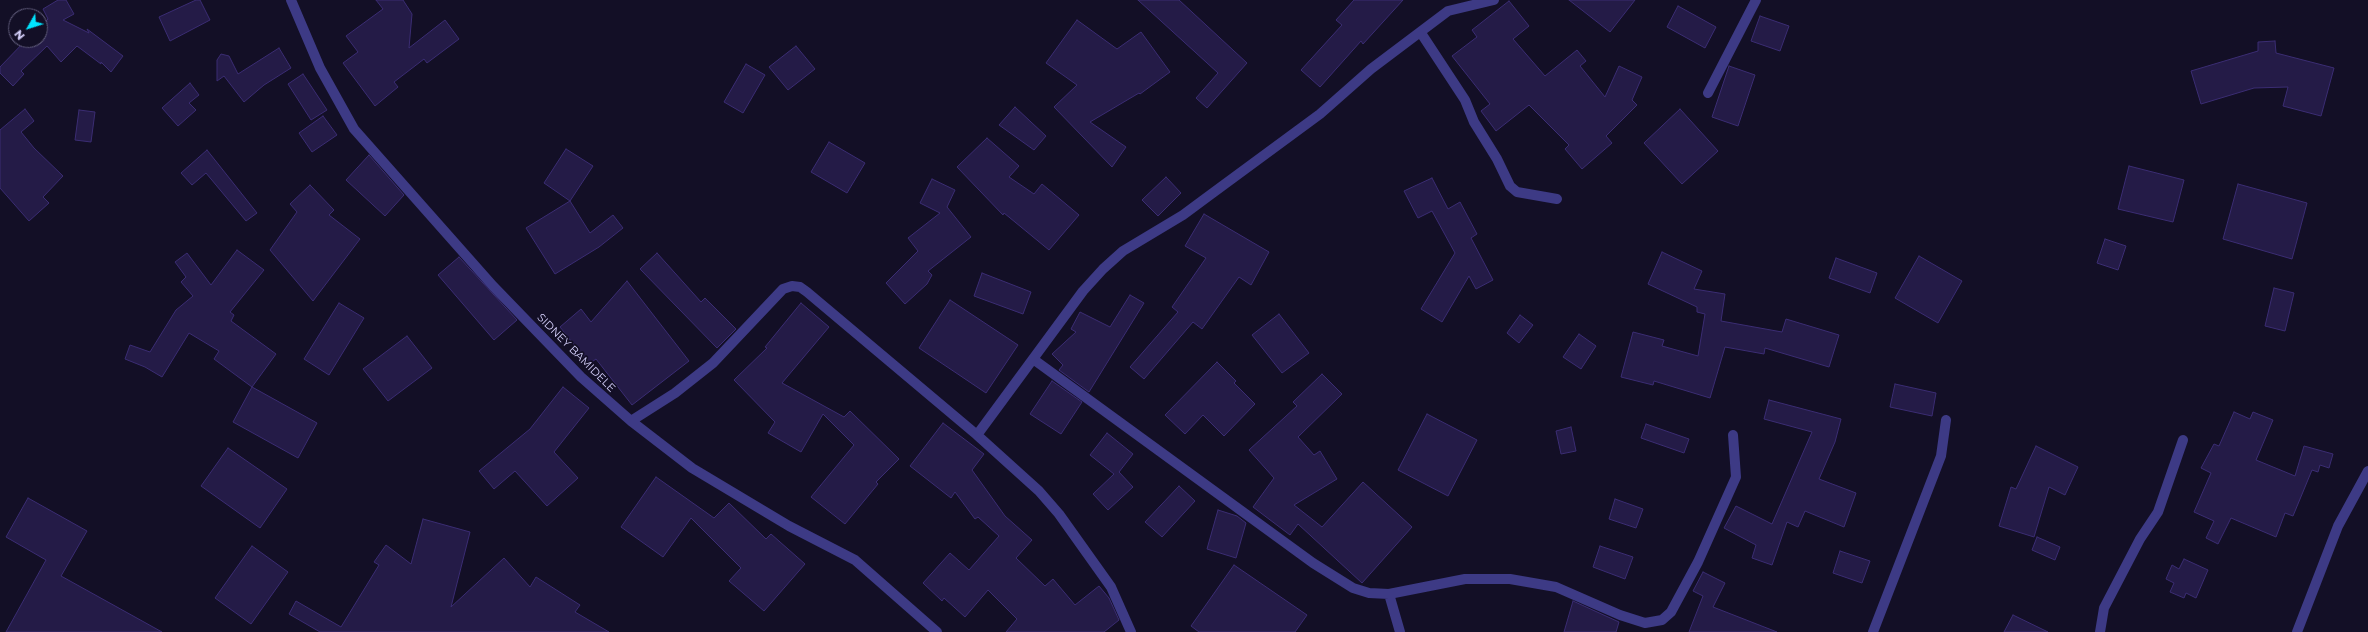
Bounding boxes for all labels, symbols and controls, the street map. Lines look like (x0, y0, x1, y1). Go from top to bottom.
north arrow (8, 8, 48, 48)
text: N (11, 27, 28, 43)
street label: SIDNEY BAMIDELE (534, 311, 618, 395)

